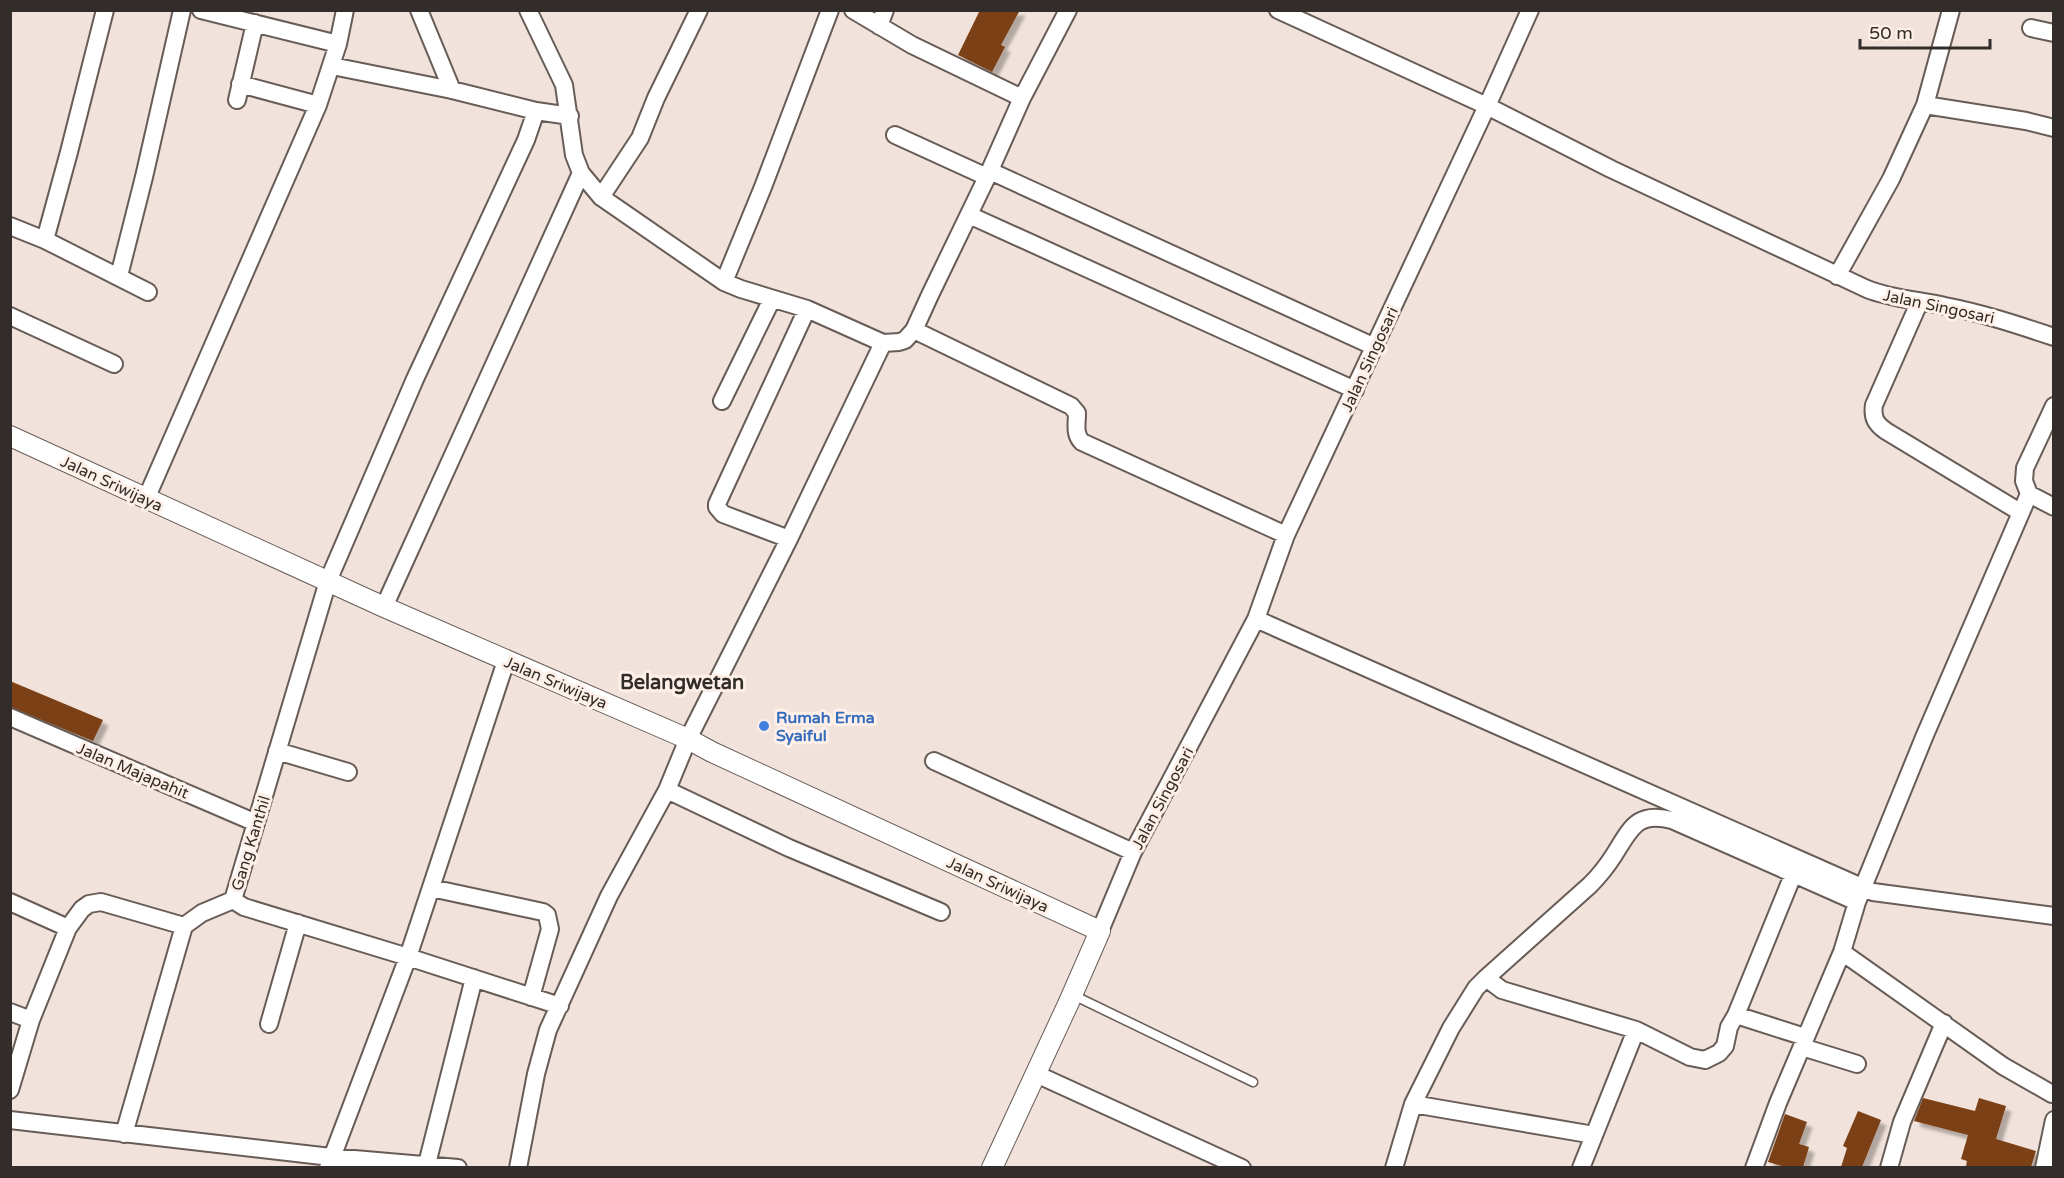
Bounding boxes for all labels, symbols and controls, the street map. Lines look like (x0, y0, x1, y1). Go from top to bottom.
scale bar (1860, 12, 1990, 50)
text: 50 m (1869, 22, 1913, 44)
street label: Jalan Singosari (1881, 285, 1996, 329)
street label: Jalan Singosari (1337, 304, 1403, 415)
street label: Jalan Sriwijaya (57, 452, 166, 516)
street label: Jalan Sriwijaya (501, 652, 610, 714)
district label: Belangwetan (620, 671, 744, 695)
place label: Rumah Erma Syaiful (776, 708, 875, 746)
marker: Rumah Erma Syaiful (757, 719, 771, 733)
street label: Jalan Majapahit (74, 738, 192, 804)
street label: Jalan Singosari (1127, 744, 1198, 853)
street label: Gang Kanthil (227, 793, 275, 893)
street label: Jalan Sriwijaya (943, 853, 1052, 917)

